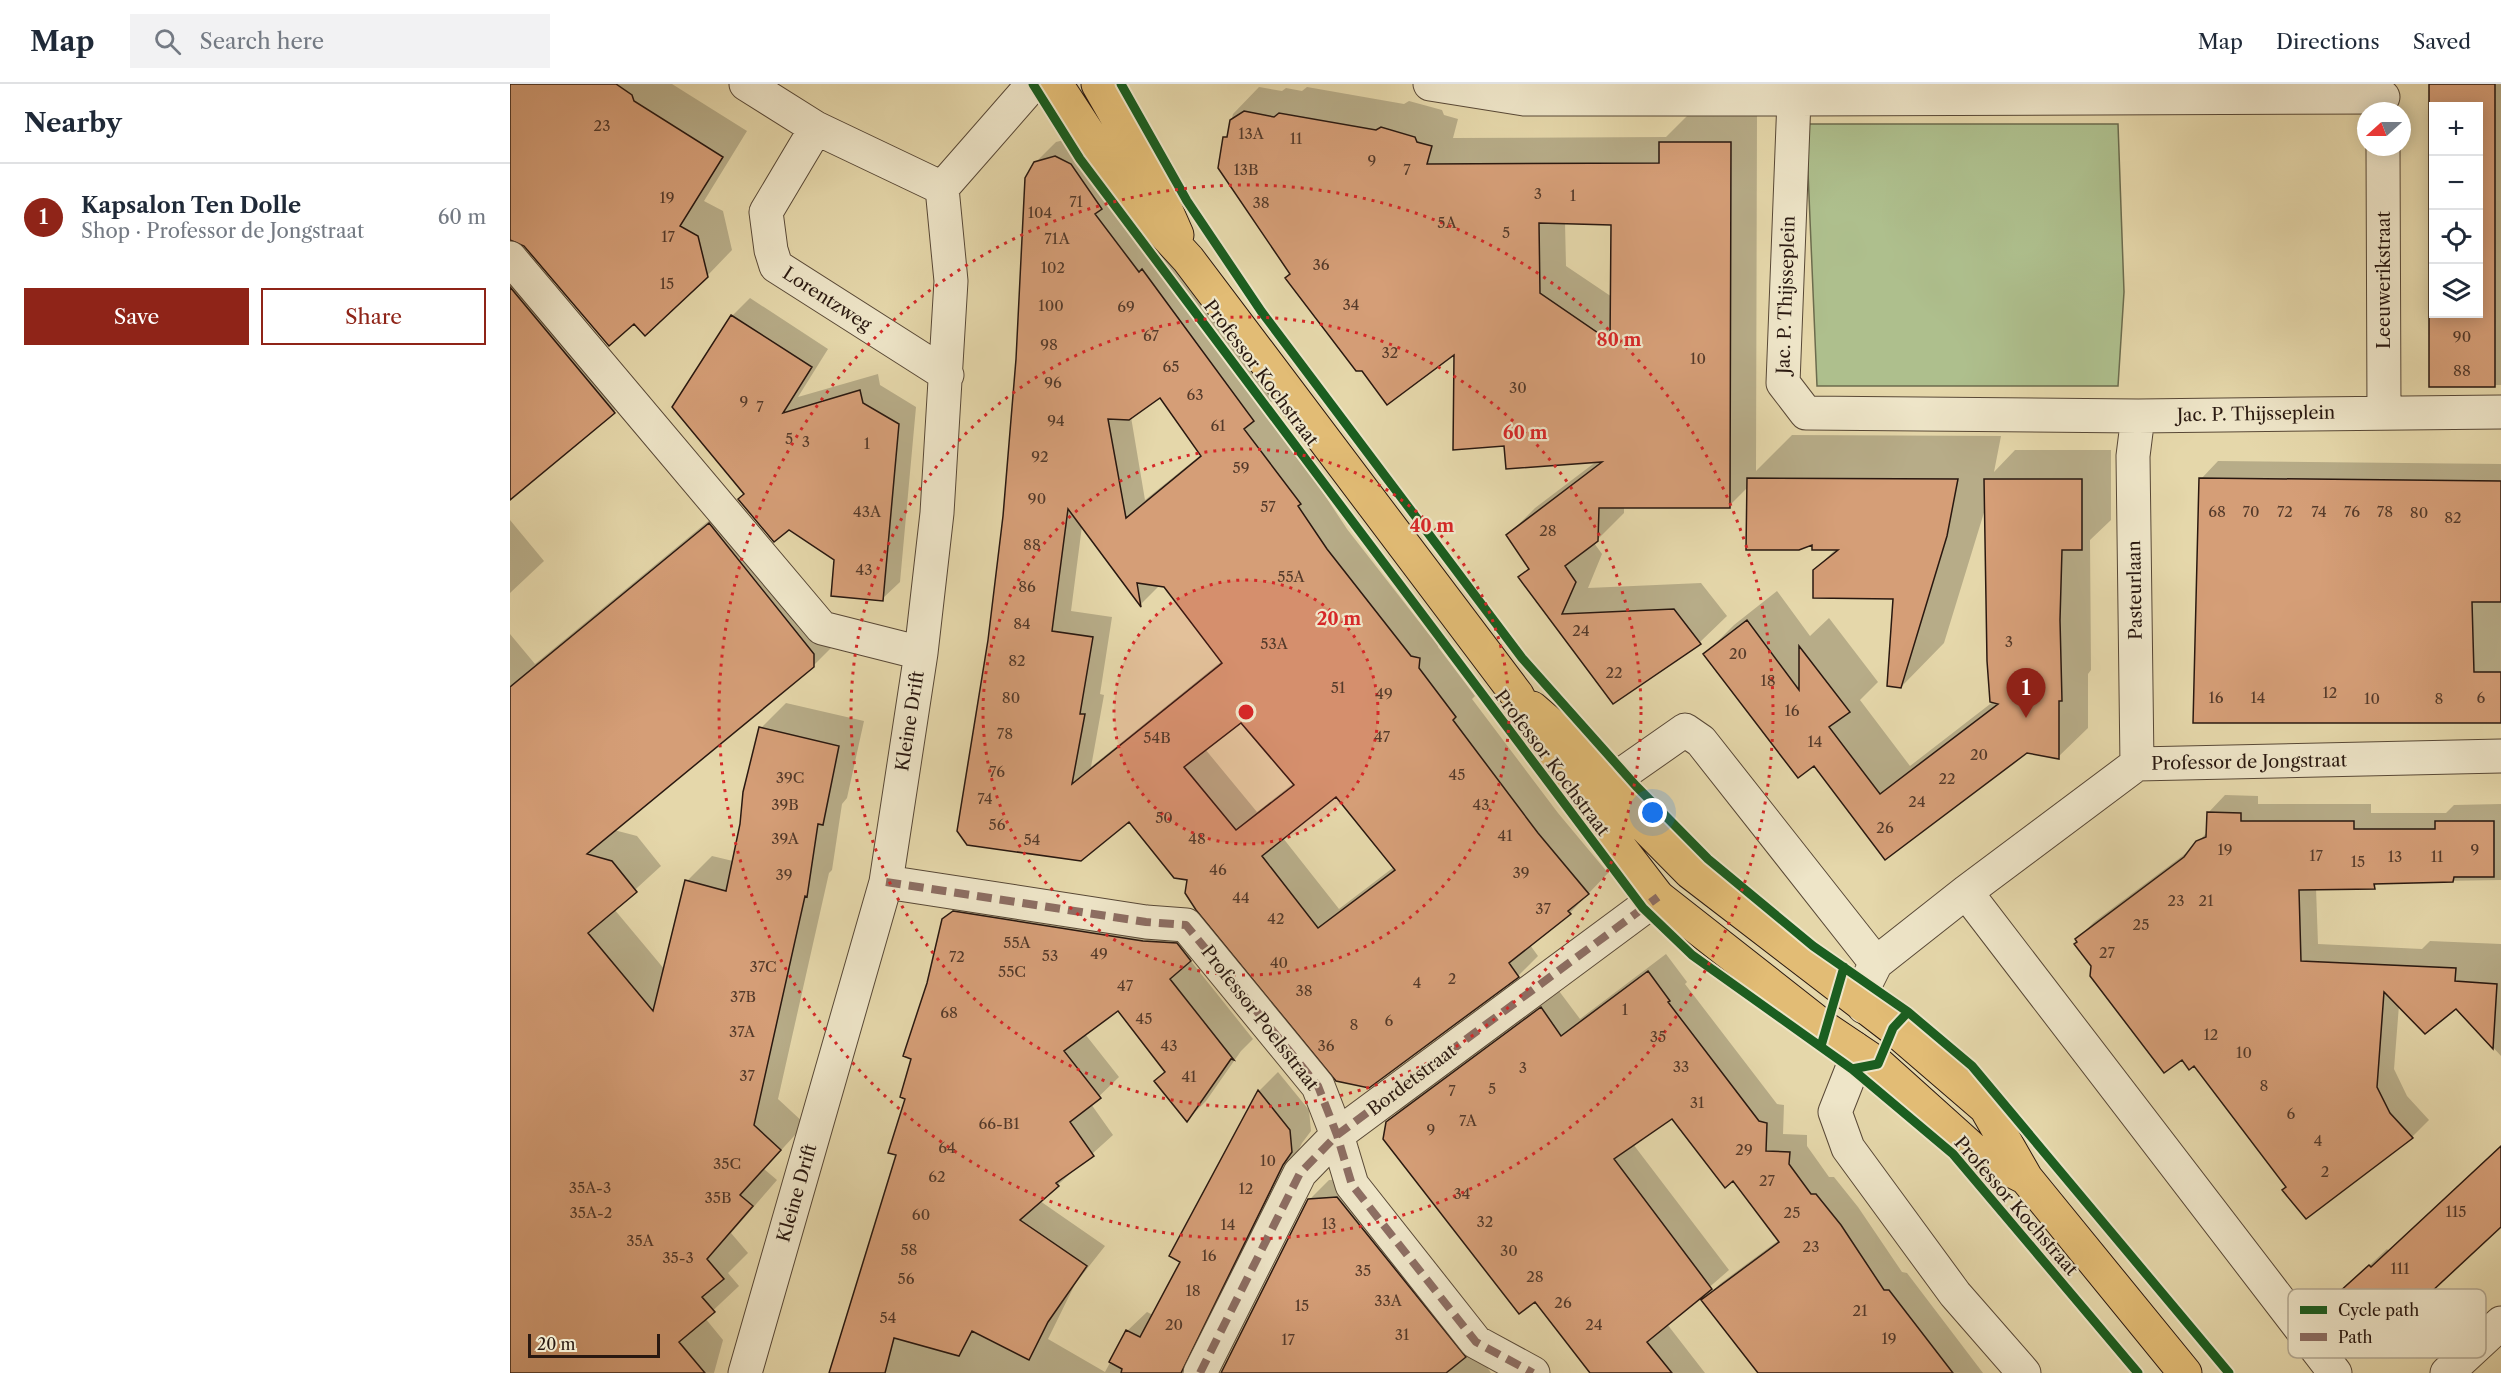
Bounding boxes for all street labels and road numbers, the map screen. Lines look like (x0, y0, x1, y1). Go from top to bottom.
street label: Leeuwerikstraat (2373, 211, 2395, 349)
street label: Jac. P. Thijsseplein (1772, 215, 1800, 378)
street label: Lorentzweg (779, 262, 876, 336)
street label: Professor Kochstraat (1199, 296, 1324, 451)
street label: Jac. P. Thijsseplein (2174, 402, 2335, 426)
street label: Pasteurlaan (2123, 540, 2147, 640)
street label: Kleine Drift (891, 669, 929, 773)
street label: Professor Kochstraat (1490, 686, 1615, 841)
street label: Professor de Jongstraat (2151, 749, 2348, 775)
street label: Professor Poelsstraat (1197, 941, 1324, 1095)
street label: Bordetstraat (1363, 1039, 1461, 1120)
street label: Professor Kochstraat (1950, 1132, 2083, 1281)
street label: Kleine Drift (772, 1141, 822, 1245)

